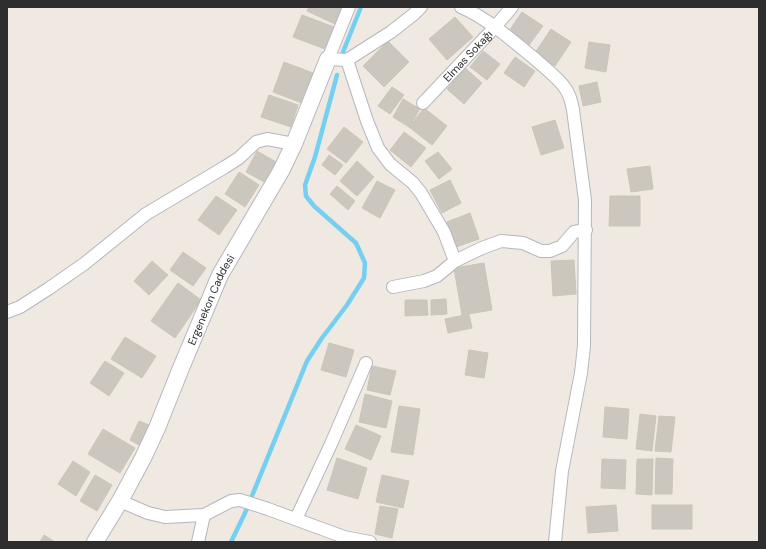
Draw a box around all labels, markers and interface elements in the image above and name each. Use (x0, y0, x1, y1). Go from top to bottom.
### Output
street label: Elmas Sokağı (440, 27, 495, 85)
street label: Ergenekon Caddesi (184, 252, 237, 347)

